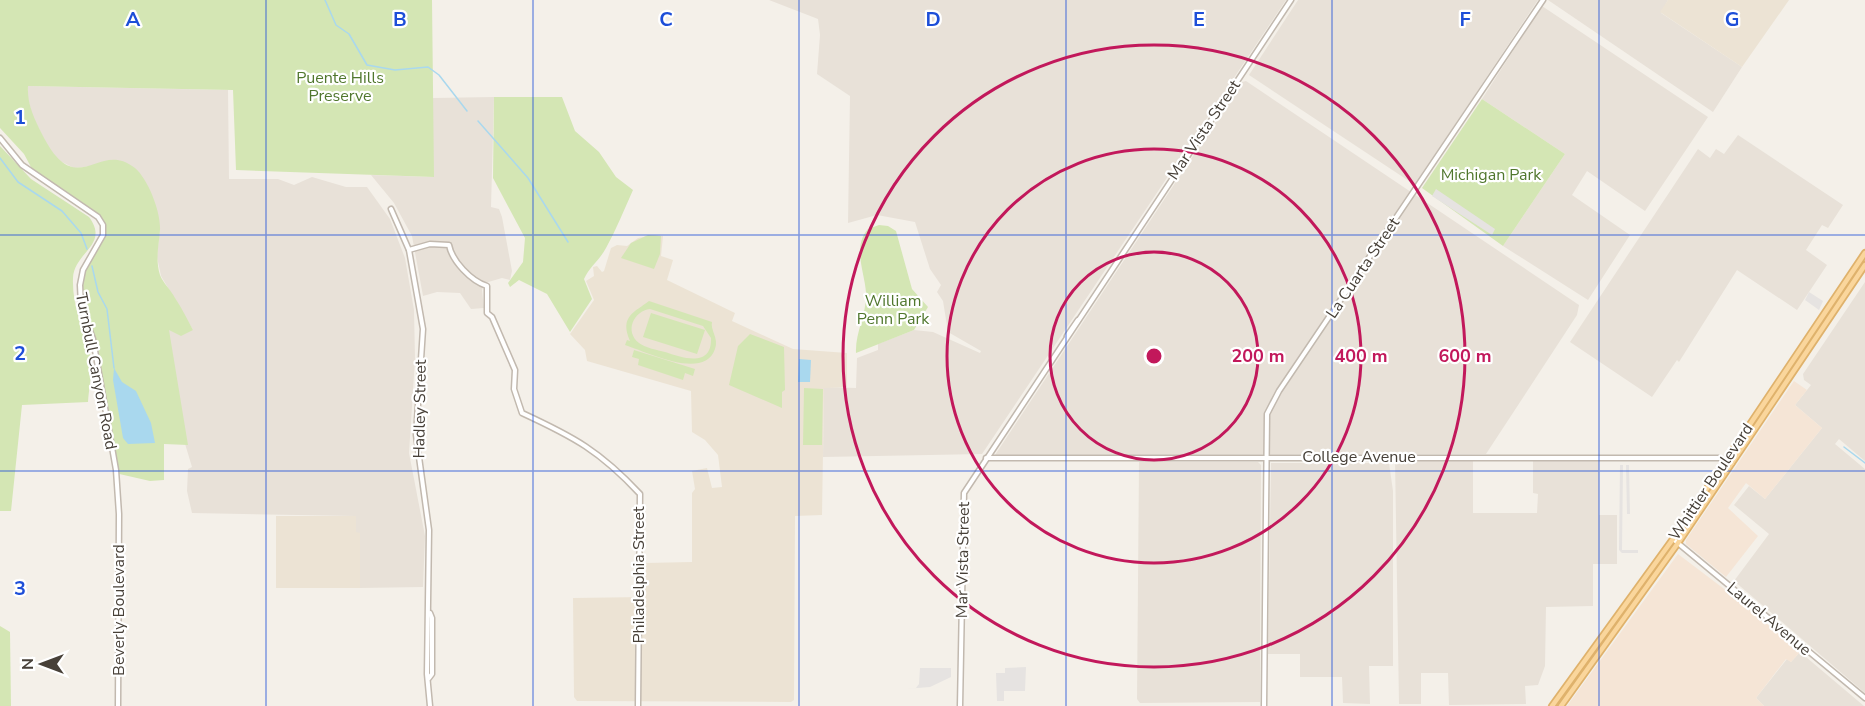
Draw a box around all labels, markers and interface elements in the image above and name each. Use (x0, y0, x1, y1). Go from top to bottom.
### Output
text: A (126, 6, 141, 33)
text: B (393, 6, 407, 33)
text: C (659, 6, 673, 33)
text: D (925, 6, 941, 33)
text: E (1193, 6, 1205, 33)
text: F (1459, 6, 1471, 33)
text: G (1725, 6, 1739, 33)
park label: Puente Hills Preserve (296, 67, 384, 107)
street label: Mar Vista Street (1162, 75, 1246, 184)
text: 1 (14, 104, 26, 131)
park label: Michigan Park (1441, 164, 1542, 186)
street label: La Cuarta Street (1321, 213, 1405, 323)
park label: William Penn Park (857, 290, 930, 330)
street label: Turnbull Canyon Road (70, 291, 122, 451)
text: 2 (14, 340, 26, 367)
text: 200 m (1231, 344, 1285, 368)
text: 400 m (1334, 344, 1388, 368)
text: 600 m (1438, 344, 1492, 368)
centre of rings (1144, 346, 1164, 366)
street label: Hadley Street (408, 359, 432, 459)
street label: Whittier Boulevard (1664, 419, 1758, 545)
street label: College Avenue (1302, 446, 1416, 468)
street label: Mar Vista Street (951, 501, 975, 618)
street label: Philadelphia Street (628, 506, 650, 644)
street label: Beverly Boulevard (108, 544, 130, 676)
text: 3 (14, 575, 26, 602)
street label: Laurel Avenue (1722, 577, 1816, 661)
north arrow (12, 634, 72, 694)
text: N (17, 658, 39, 670)

